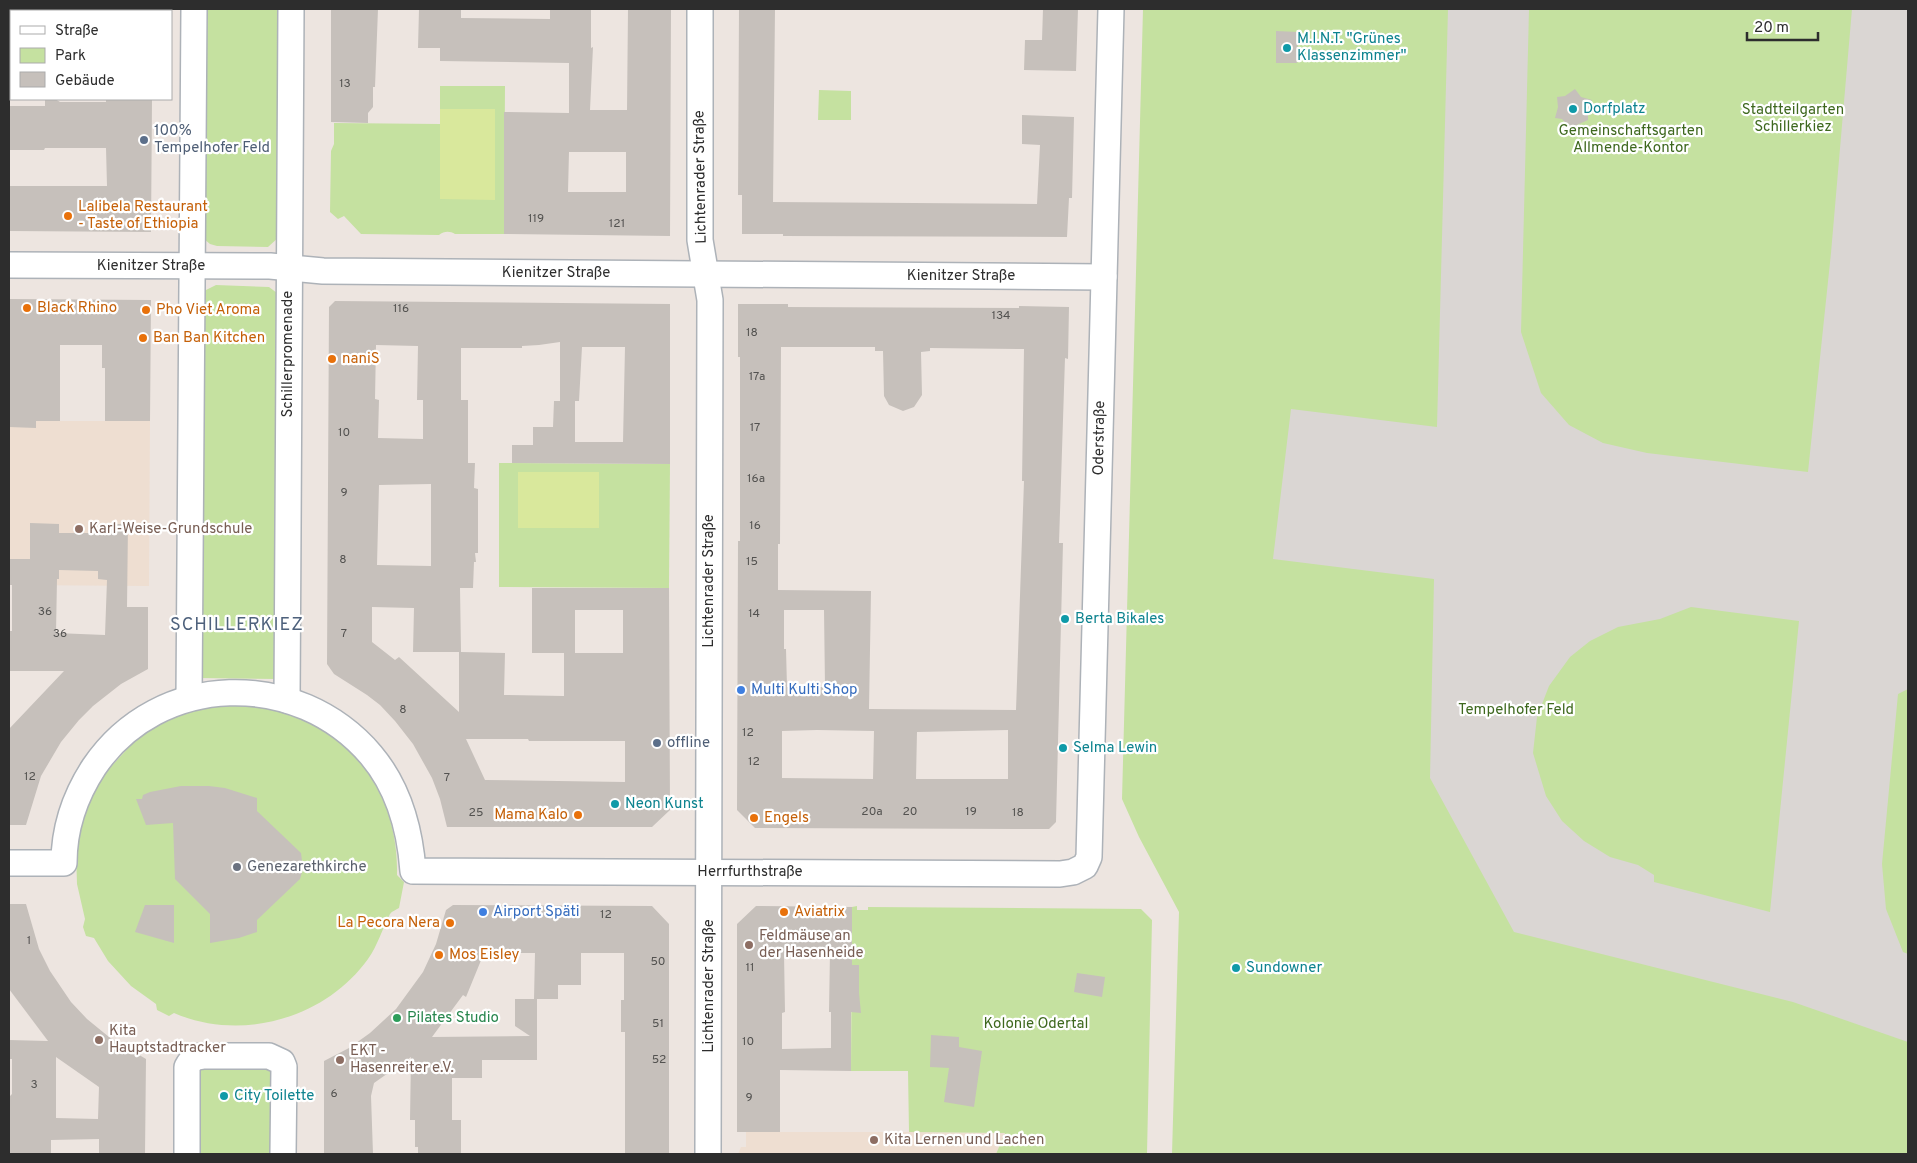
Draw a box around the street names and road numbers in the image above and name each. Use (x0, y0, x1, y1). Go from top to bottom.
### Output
street label: Lichtenrader Straße (690, 110, 712, 244)
street label: Kienitzer Straße (97, 257, 205, 276)
street label: Kienitzer Straße (502, 264, 610, 283)
street label: Kienitzer Straße (907, 267, 1015, 286)
street label: Schillerpromenade (279, 291, 298, 417)
street label: Oderstraße (1090, 400, 1110, 476)
street label: Lichtenrader Straße (700, 514, 719, 648)
street label: Herrfurthstraße (697, 863, 803, 882)
street label: Lichtenrader Straße (700, 919, 719, 1053)

